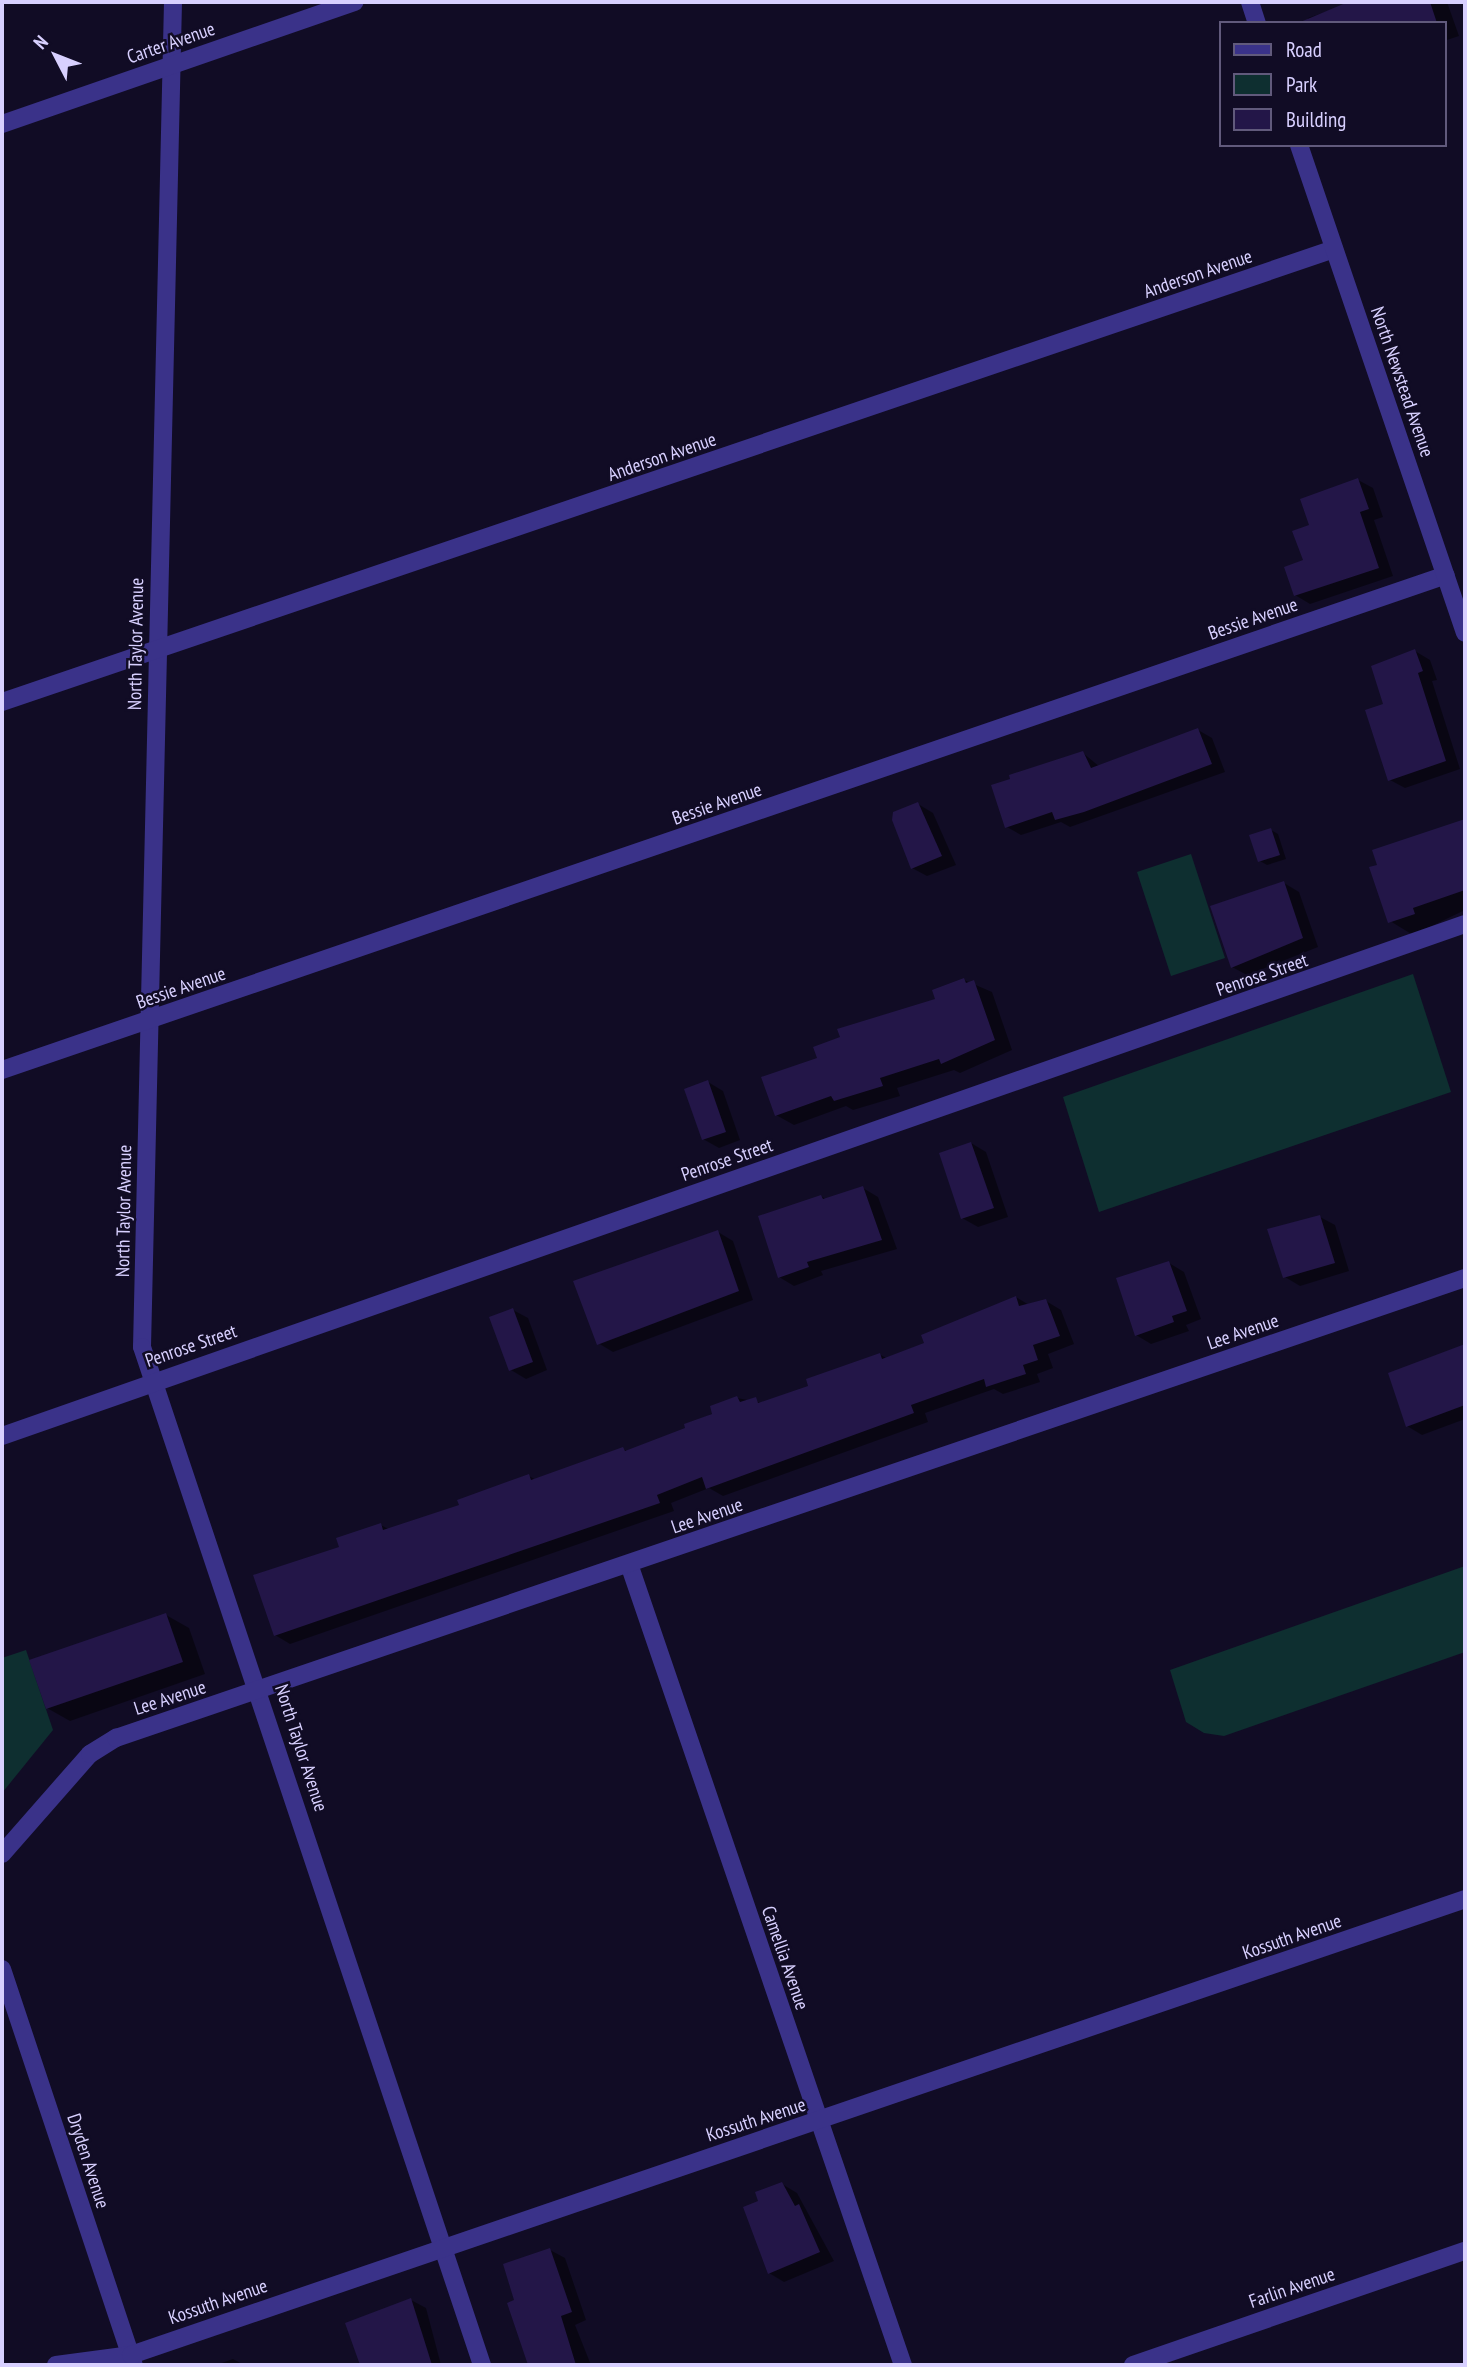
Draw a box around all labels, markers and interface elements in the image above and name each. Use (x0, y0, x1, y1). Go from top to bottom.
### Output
street label: Carter Avenue (124, 17, 218, 69)
north arrow (21, 21, 91, 91)
legend (1218, 21, 1446, 147)
text: N (28, 30, 53, 54)
text: Road (1286, 36, 1322, 63)
text: Park (1286, 71, 1317, 98)
text: Building (1286, 106, 1346, 133)
street label: Anderson Avenue (1141, 245, 1255, 303)
street label: North Newstead Avenue (1365, 304, 1439, 460)
street label: Anderson Avenue (605, 428, 719, 486)
street label: North Taylor Avenue (123, 577, 149, 711)
street label: Bessie Avenue (1205, 593, 1301, 645)
street label: Bessie Avenue (669, 778, 765, 830)
street label: Penrose Street (1213, 949, 1311, 1001)
street label: Bessie Avenue (133, 962, 229, 1014)
street label: Penrose Street (678, 1134, 776, 1186)
street label: North Taylor Avenue (111, 1144, 137, 1278)
street label: Lee Avenue (1204, 1309, 1282, 1355)
street label: Penrose Street (142, 1320, 240, 1372)
street label: Lee Avenue (668, 1493, 746, 1539)
street label: Lee Avenue (131, 1676, 209, 1720)
street label: North Taylor Avenue (270, 1681, 332, 1815)
street label: Camellia Avenue (756, 1903, 814, 2013)
street label: Kossuth Avenue (1239, 1909, 1345, 1965)
street label: Kossuth Avenue (703, 2093, 809, 2147)
street label: Dryden Avenue (62, 2110, 114, 2212)
street label: Farlin Avenue (1246, 2263, 1338, 2313)
street label: Kossuth Avenue (165, 2274, 271, 2330)

